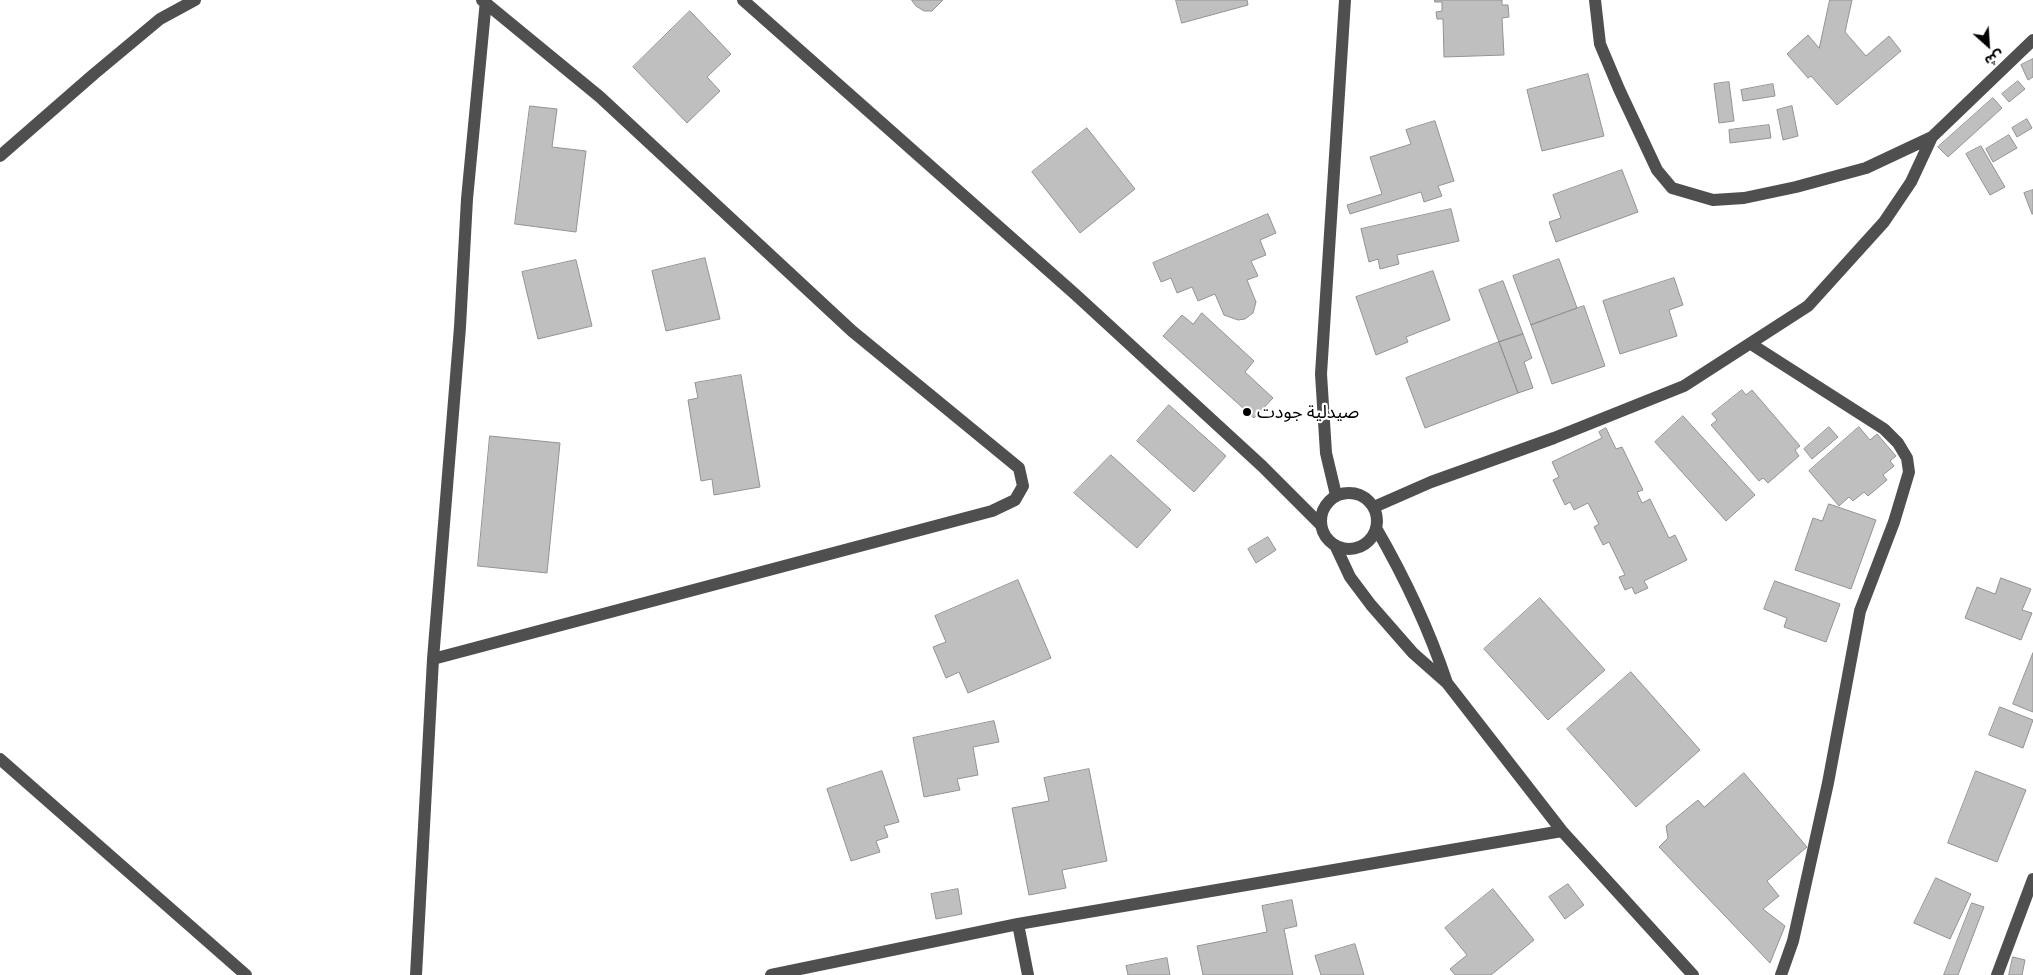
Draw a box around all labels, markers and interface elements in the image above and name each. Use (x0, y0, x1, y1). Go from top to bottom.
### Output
north arrow (1963, 20, 2013, 70)
text: ش (1982, 47, 2007, 70)
place label: صيدلية جودت (1257, 401, 1359, 423)
marker: صيدلية جودت (1241, 406, 1253, 418)

